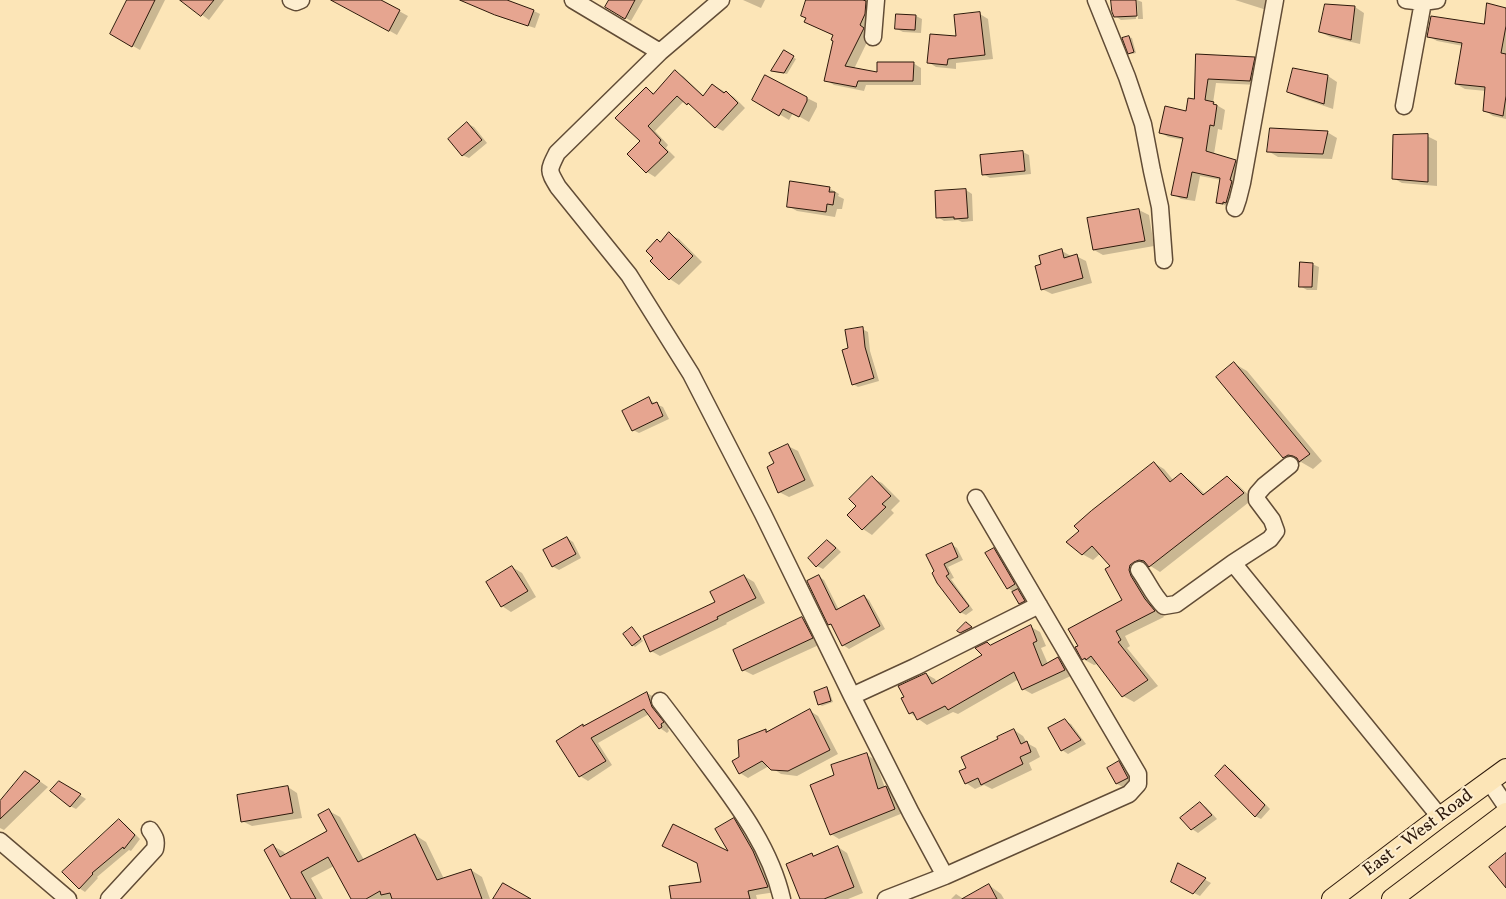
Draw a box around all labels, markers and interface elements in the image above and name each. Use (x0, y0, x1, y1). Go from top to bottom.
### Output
street label: East - West Road (1360, 786, 1478, 882)

